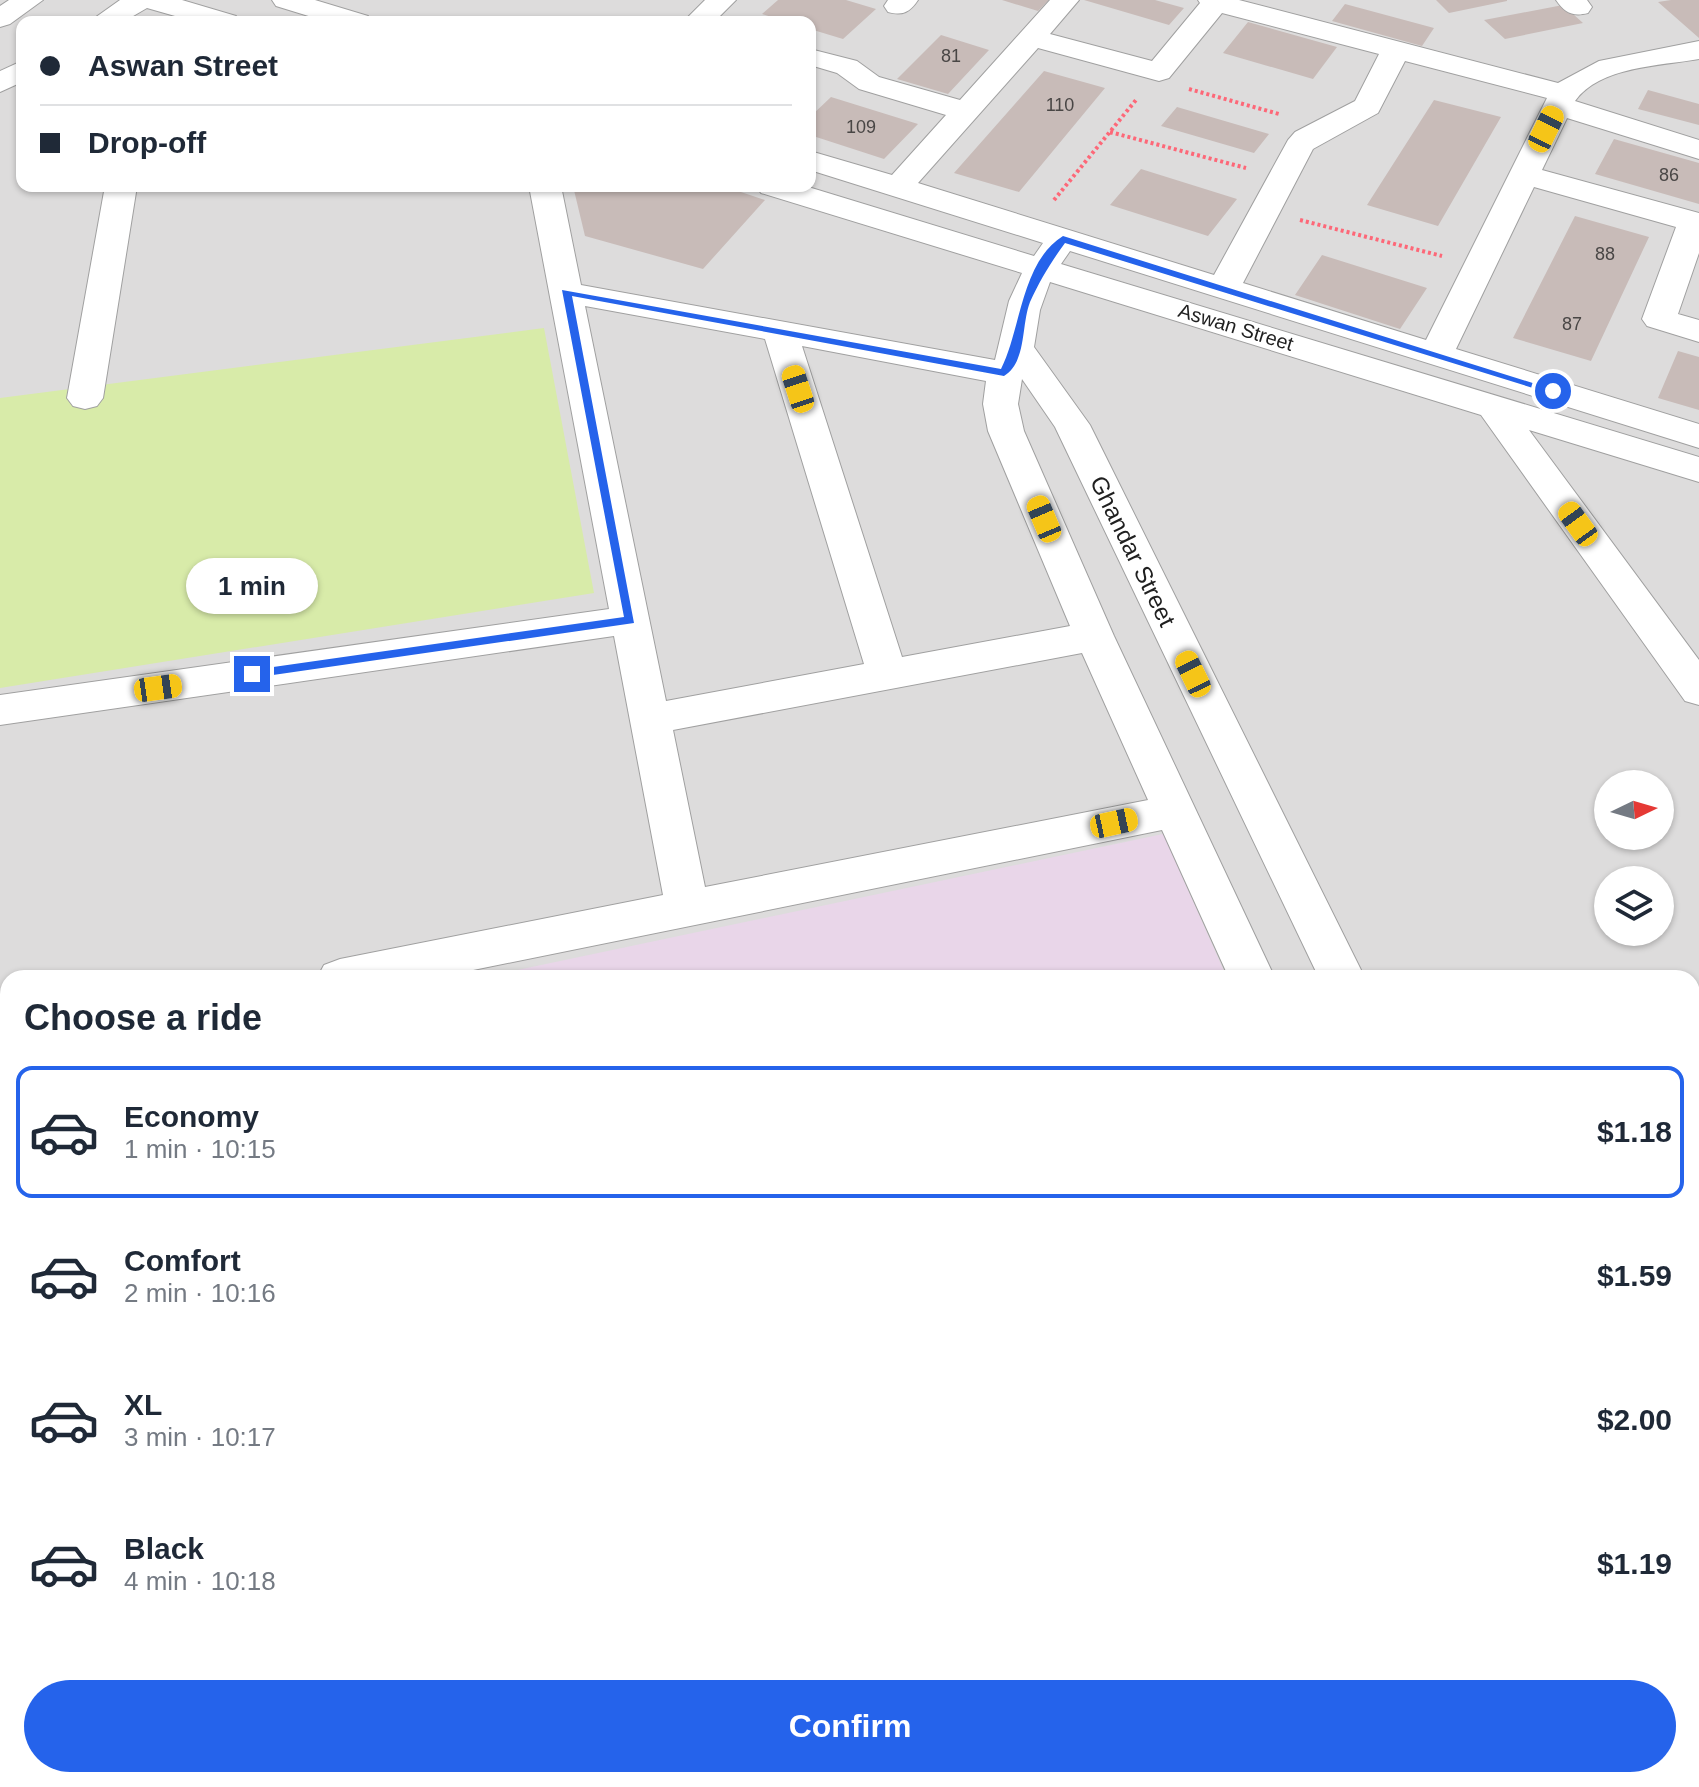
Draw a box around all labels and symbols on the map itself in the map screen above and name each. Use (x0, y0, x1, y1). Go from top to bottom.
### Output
house number: 81 (941, 46, 961, 66)
house number: 110 (1046, 95, 1074, 115)
car (1525, 102, 1567, 156)
house number: 109 (846, 117, 876, 137)
house number: 86 (1659, 165, 1679, 185)
house number: 88 (1595, 244, 1615, 264)
street label: Aswan Street (1176, 299, 1297, 355)
house number: 87 (1562, 314, 1582, 334)
car (779, 362, 817, 416)
route start (1535, 373, 1571, 409)
street label: Ghandar Street (1085, 471, 1181, 631)
car (1024, 492, 1064, 546)
car (1554, 498, 1602, 550)
callout: 1 min (186, 558, 318, 614)
car (1172, 647, 1214, 701)
route end (234, 656, 270, 692)
car (133, 673, 183, 703)
north arrow (1594, 770, 1674, 850)
car (1088, 806, 1140, 840)

